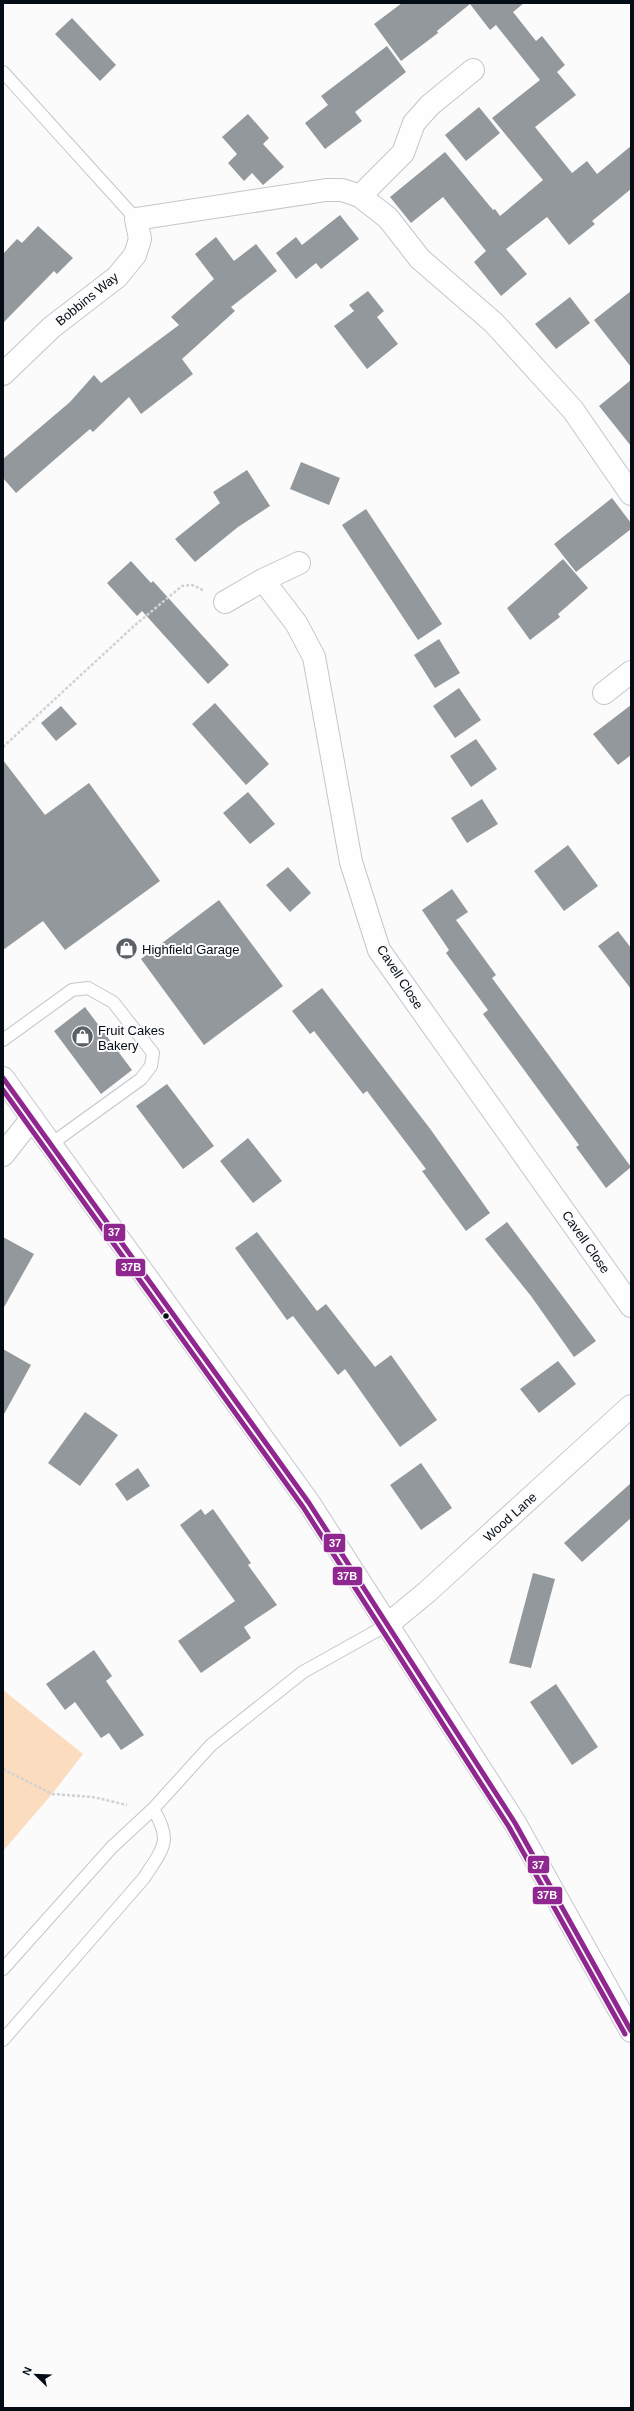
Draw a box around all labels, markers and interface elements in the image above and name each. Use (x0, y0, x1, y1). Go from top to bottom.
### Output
street label: Bobbins Way (53, 269, 122, 329)
shop icon: Highfield Garage (114, 936, 140, 962)
place label: Highfield Garage (142, 942, 240, 957)
street label: Cavell Close (374, 942, 426, 1012)
place label: Fruit Cakes Bakery (98, 1023, 165, 1053)
shop icon: Fruit Cakes Bakery (70, 1024, 96, 1050)
street label: Cavell Close (559, 1208, 613, 1276)
line badge: 37 (103, 1223, 126, 1242)
text: 37 (108, 1226, 120, 1238)
line badge: 37B (115, 1258, 146, 1277)
text: 37B (121, 1261, 141, 1273)
unlabelled marker (161, 1311, 171, 1321)
street label: Wood Lane (480, 1489, 540, 1545)
line badge: 37 (323, 1533, 346, 1553)
text: 37 (329, 1537, 341, 1549)
line badge: 37B (332, 1566, 363, 1586)
text: 37B (337, 1570, 357, 1582)
line badge: 37 (527, 1855, 550, 1874)
text: 37 (532, 1859, 544, 1871)
line badge: 37B (532, 1886, 563, 1905)
text: 37B (537, 1889, 557, 1901)
north arrow (16, 2355, 56, 2395)
text: N (20, 2365, 34, 2377)

